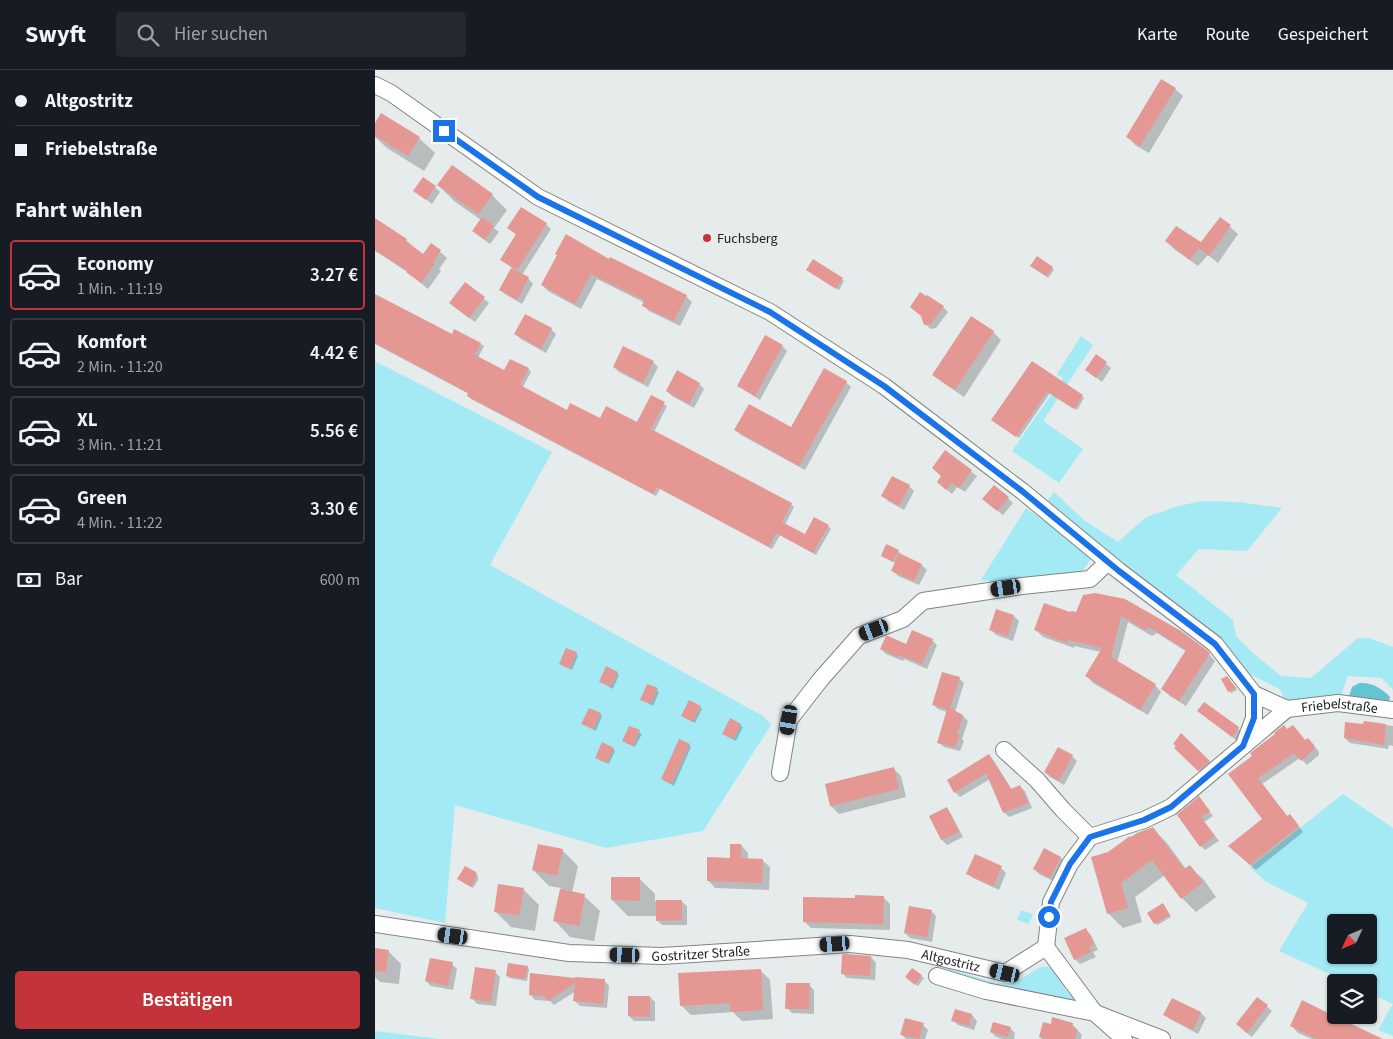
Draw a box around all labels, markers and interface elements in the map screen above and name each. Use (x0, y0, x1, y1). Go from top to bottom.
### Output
search box (116, 12, 466, 57)
text: Swyft (25, 17, 86, 52)
icon: search (134, 21, 162, 49)
text: Hier suchen (174, 21, 268, 48)
text: Karte (1137, 22, 1177, 47)
text: Route (1205, 22, 1250, 47)
text: Gespeichert (1278, 22, 1368, 47)
text: Altgostritz (45, 88, 133, 115)
route end (433, 120, 455, 142)
text: Friebelstraße (45, 136, 158, 163)
text: Fahrt wählen (15, 194, 143, 226)
place label: Fuchsberg (717, 229, 778, 249)
marker: Fuchsberg (701, 232, 713, 244)
text: Economy (77, 251, 154, 278)
icon: car (17, 253, 62, 298)
text: 3.27 € (310, 262, 358, 289)
text: 1 Min. · 11:19 (77, 278, 163, 300)
text: Komfort (77, 329, 147, 356)
icon: car (17, 331, 62, 376)
text: 4.42 € (310, 340, 358, 367)
text: 2 Min. · 11:20 (77, 356, 163, 378)
text: XL (77, 407, 98, 434)
icon: car (17, 409, 62, 454)
text: 5.56 € (310, 418, 358, 445)
text: 3 Min. · 11:21 (77, 434, 163, 456)
text: Green (77, 485, 127, 512)
icon: car (17, 487, 62, 532)
text: 3.30 € (310, 496, 358, 523)
text: 4 Min. · 11:22 (77, 512, 163, 534)
icon: cash (15, 566, 43, 594)
text: Bar (55, 566, 82, 593)
text: 600 m (320, 569, 360, 591)
car (990, 578, 1021, 598)
car (857, 618, 890, 642)
street label: Friebelstraße (1300, 694, 1379, 719)
car (779, 704, 798, 736)
route start (1038, 906, 1060, 928)
north arrow (1327, 914, 1377, 964)
map controls (1327, 914, 1377, 1024)
car (437, 926, 468, 946)
car (819, 935, 850, 953)
street label: Gostritzer Straße (651, 941, 751, 967)
street label: Altgostritz (919, 945, 982, 978)
car (609, 947, 640, 963)
car (988, 962, 1021, 984)
button: Bestätigen (15, 971, 360, 1029)
button: layers (1327, 974, 1377, 1024)

